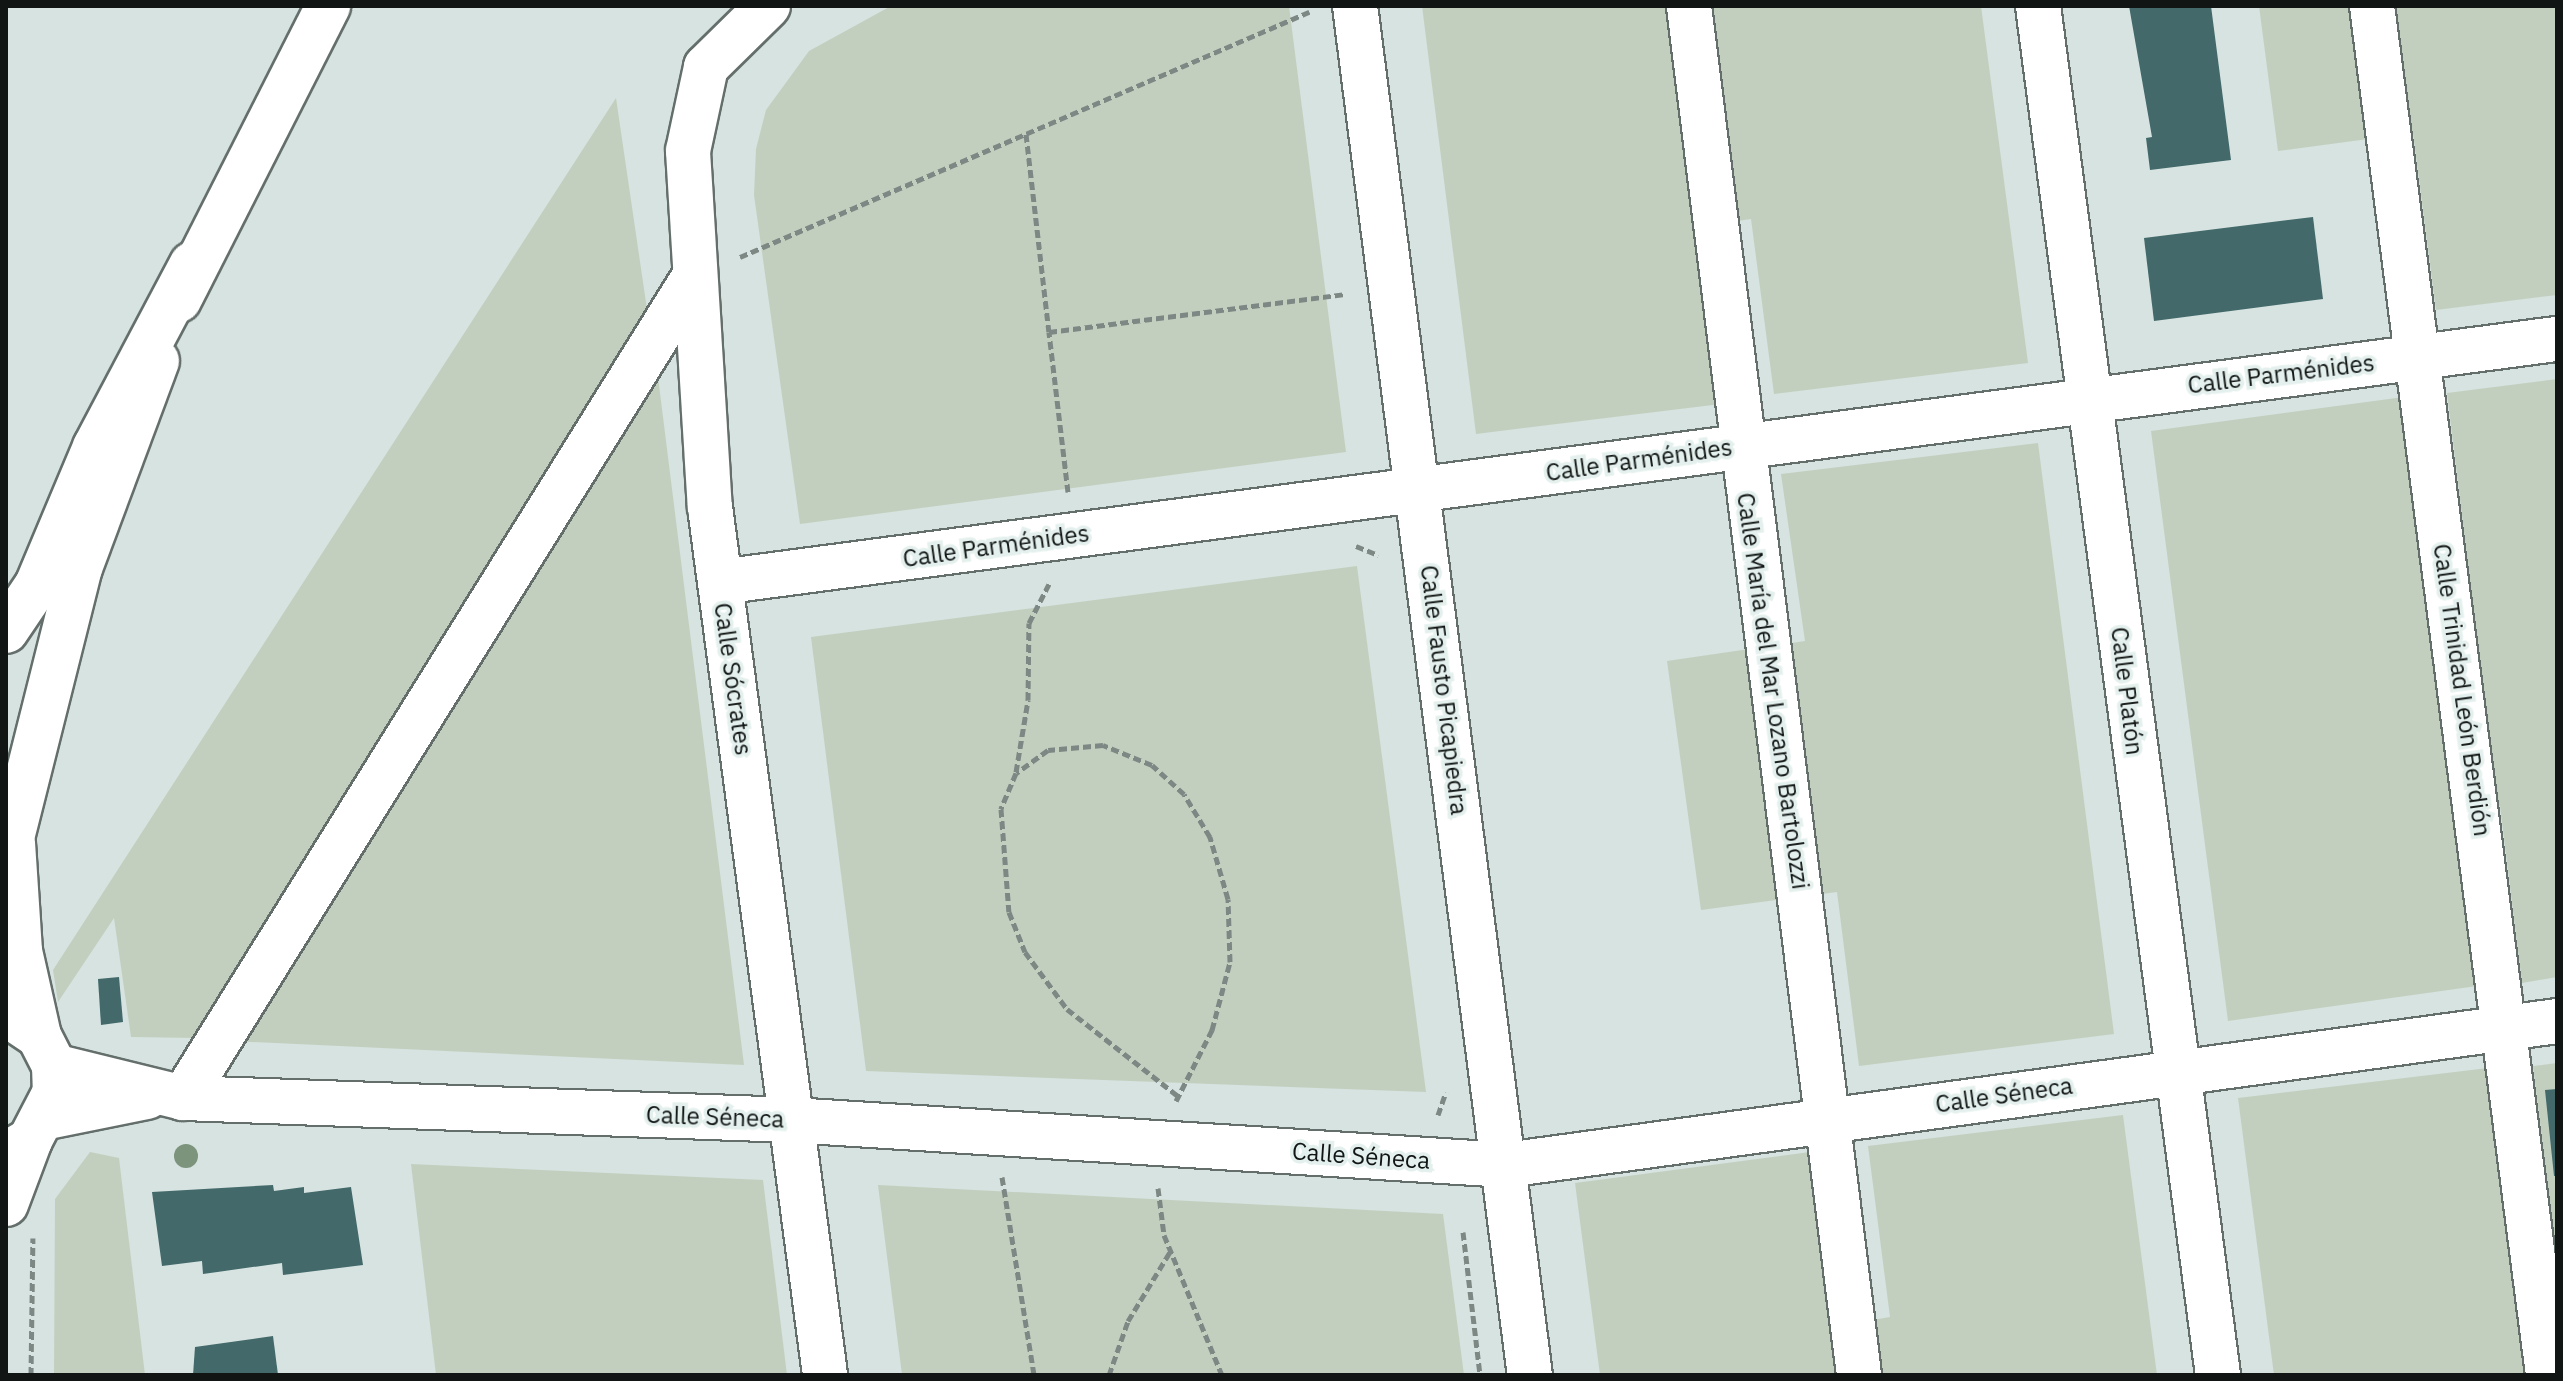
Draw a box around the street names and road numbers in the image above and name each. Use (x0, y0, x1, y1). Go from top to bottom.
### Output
street label: Calle Parménides (2186, 348, 2376, 400)
street label: Calle Parménides (1544, 433, 1734, 487)
street label: Calle María del Mar Lozano Bartolozzi (1731, 491, 1815, 891)
street label: Calle Parménides (901, 519, 1091, 573)
street label: Calle Trinidad León Berdión (2427, 542, 2497, 838)
street label: Calle Fausto Picapiedra (1414, 564, 1474, 816)
street label: Calle Sócrates (708, 601, 758, 757)
street label: Calle Platón (2105, 625, 2149, 757)
street label: Calle Séneca (1934, 1071, 2074, 1119)
street label: Calle Séneca (645, 1100, 785, 1134)
street label: Calle Séneca (1291, 1137, 1431, 1175)

